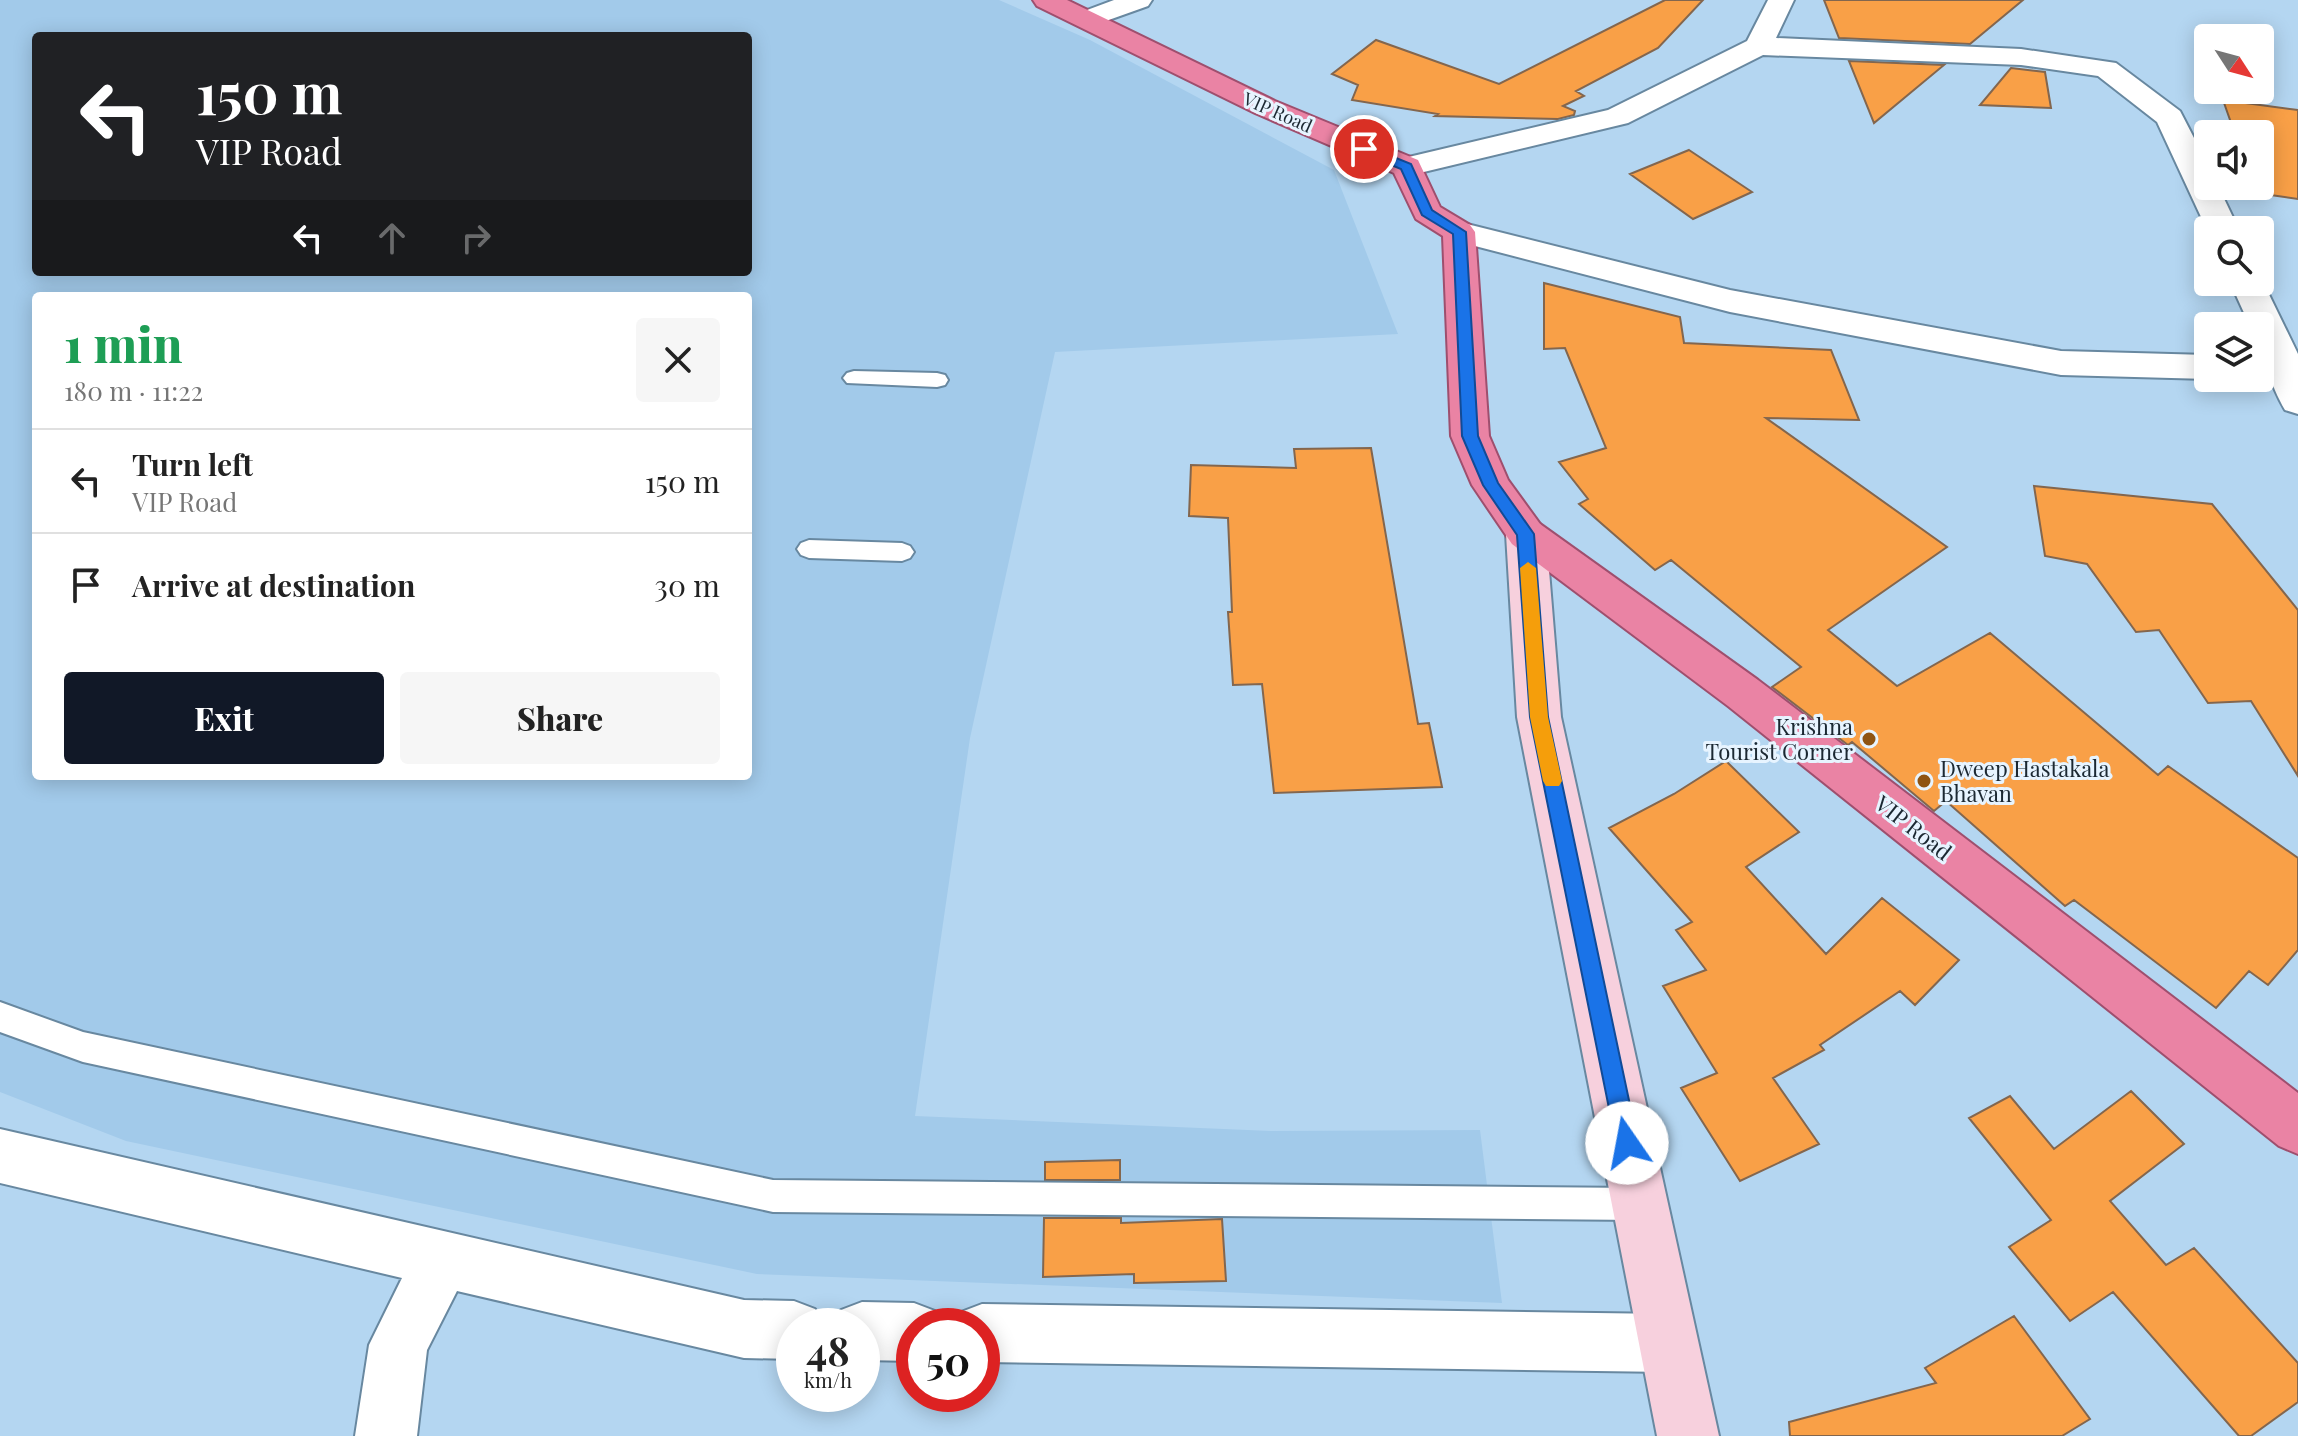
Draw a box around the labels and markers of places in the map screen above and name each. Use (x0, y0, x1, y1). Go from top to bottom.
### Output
pin (1330, 115, 1398, 183)
place label: Krishna Tourist Corner (1705, 711, 1853, 766)
marker: Krishna Tourist Corner (1860, 730, 1878, 748)
place label: Dweep Hastakala Bhavan (1940, 753, 2109, 808)
marker: Dweep Hastakala Bhavan (1915, 772, 1933, 790)

